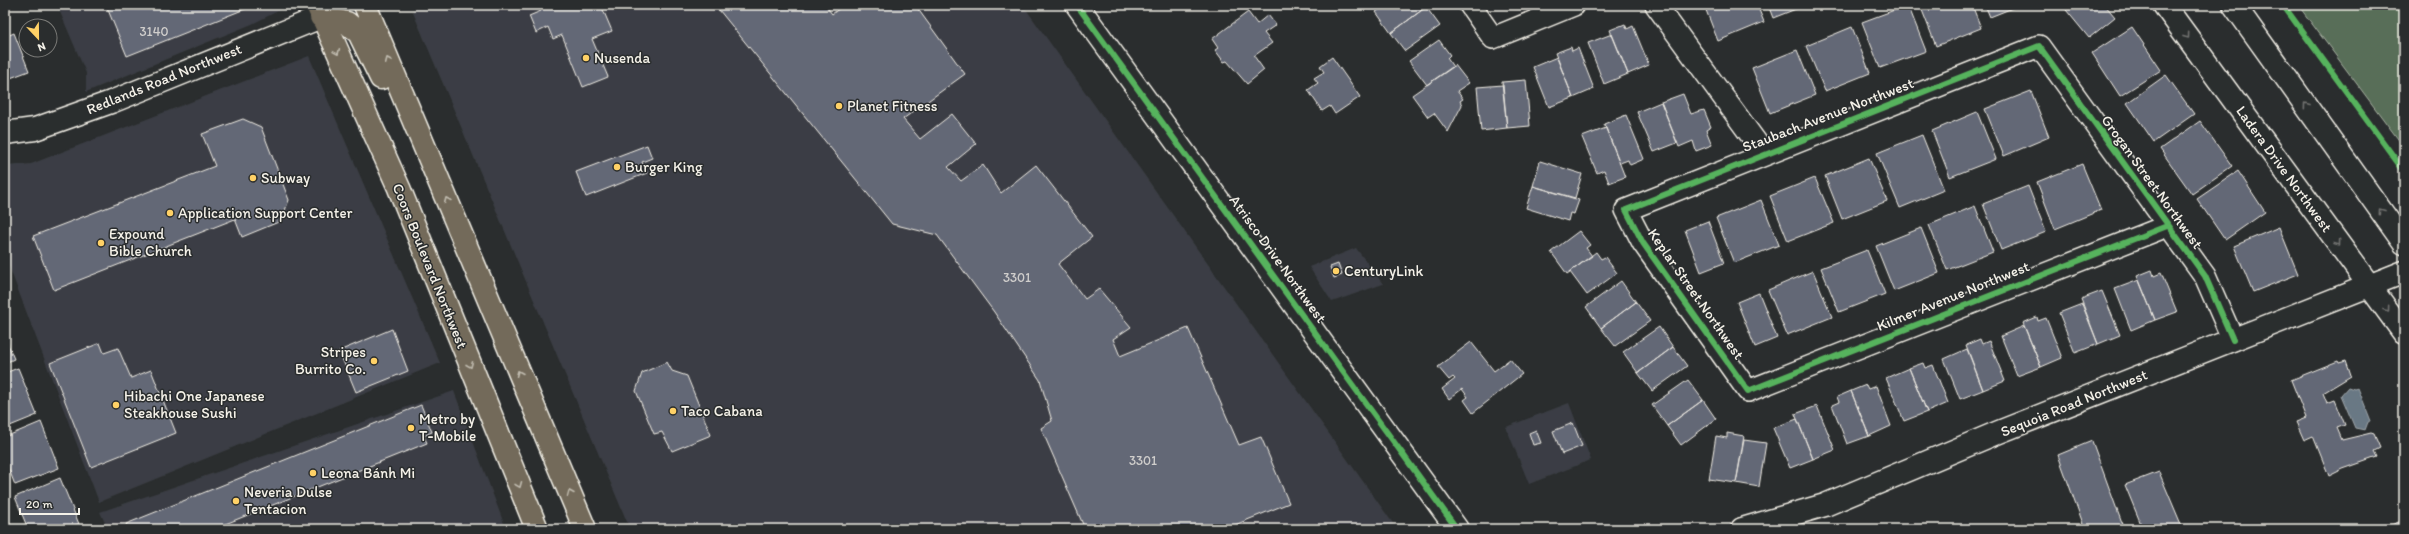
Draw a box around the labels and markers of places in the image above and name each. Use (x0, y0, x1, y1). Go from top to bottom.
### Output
place label: Nusenda (594, 49, 650, 67)
marker: Nusenda (581, 53, 591, 63)
place label: Planet Fitness (847, 97, 938, 115)
marker: Planet Fitness (834, 101, 844, 111)
place label: Burger King (625, 158, 703, 176)
marker: Burger King (612, 162, 622, 172)
place label: Subway (261, 169, 310, 187)
marker: Subway (248, 173, 258, 183)
place label: Application Support Center (178, 204, 353, 222)
marker: Application Support Center (165, 208, 175, 218)
place label: Expound Bible Church (109, 225, 192, 260)
marker: Expound Bible Church (96, 238, 106, 248)
place label: CenturyLink (1344, 262, 1423, 280)
marker: CenturyLink (1331, 266, 1341, 276)
place label: Stripes Burrito Co. (295, 343, 366, 378)
marker: Stripes Burrito Co. (369, 356, 379, 366)
place label: Hibachi One Japanese Steakhouse Sushi (124, 387, 265, 422)
marker: Hibachi One Japanese Steakhouse Sushi (111, 400, 121, 410)
place label: Taco Cabana (681, 402, 763, 420)
marker: Taco Cabana (668, 406, 678, 416)
place label: Metro by T-Mobile (419, 410, 476, 445)
marker: Metro by T-Mobile (406, 423, 416, 433)
place label: Leona Bánh Mi (321, 464, 415, 482)
marker: Leona Bánh Mi (308, 468, 318, 478)
place label: Neveria Dulse Tentacion (244, 483, 332, 518)
marker: Neveria Dulse Tentacion (231, 496, 241, 506)

